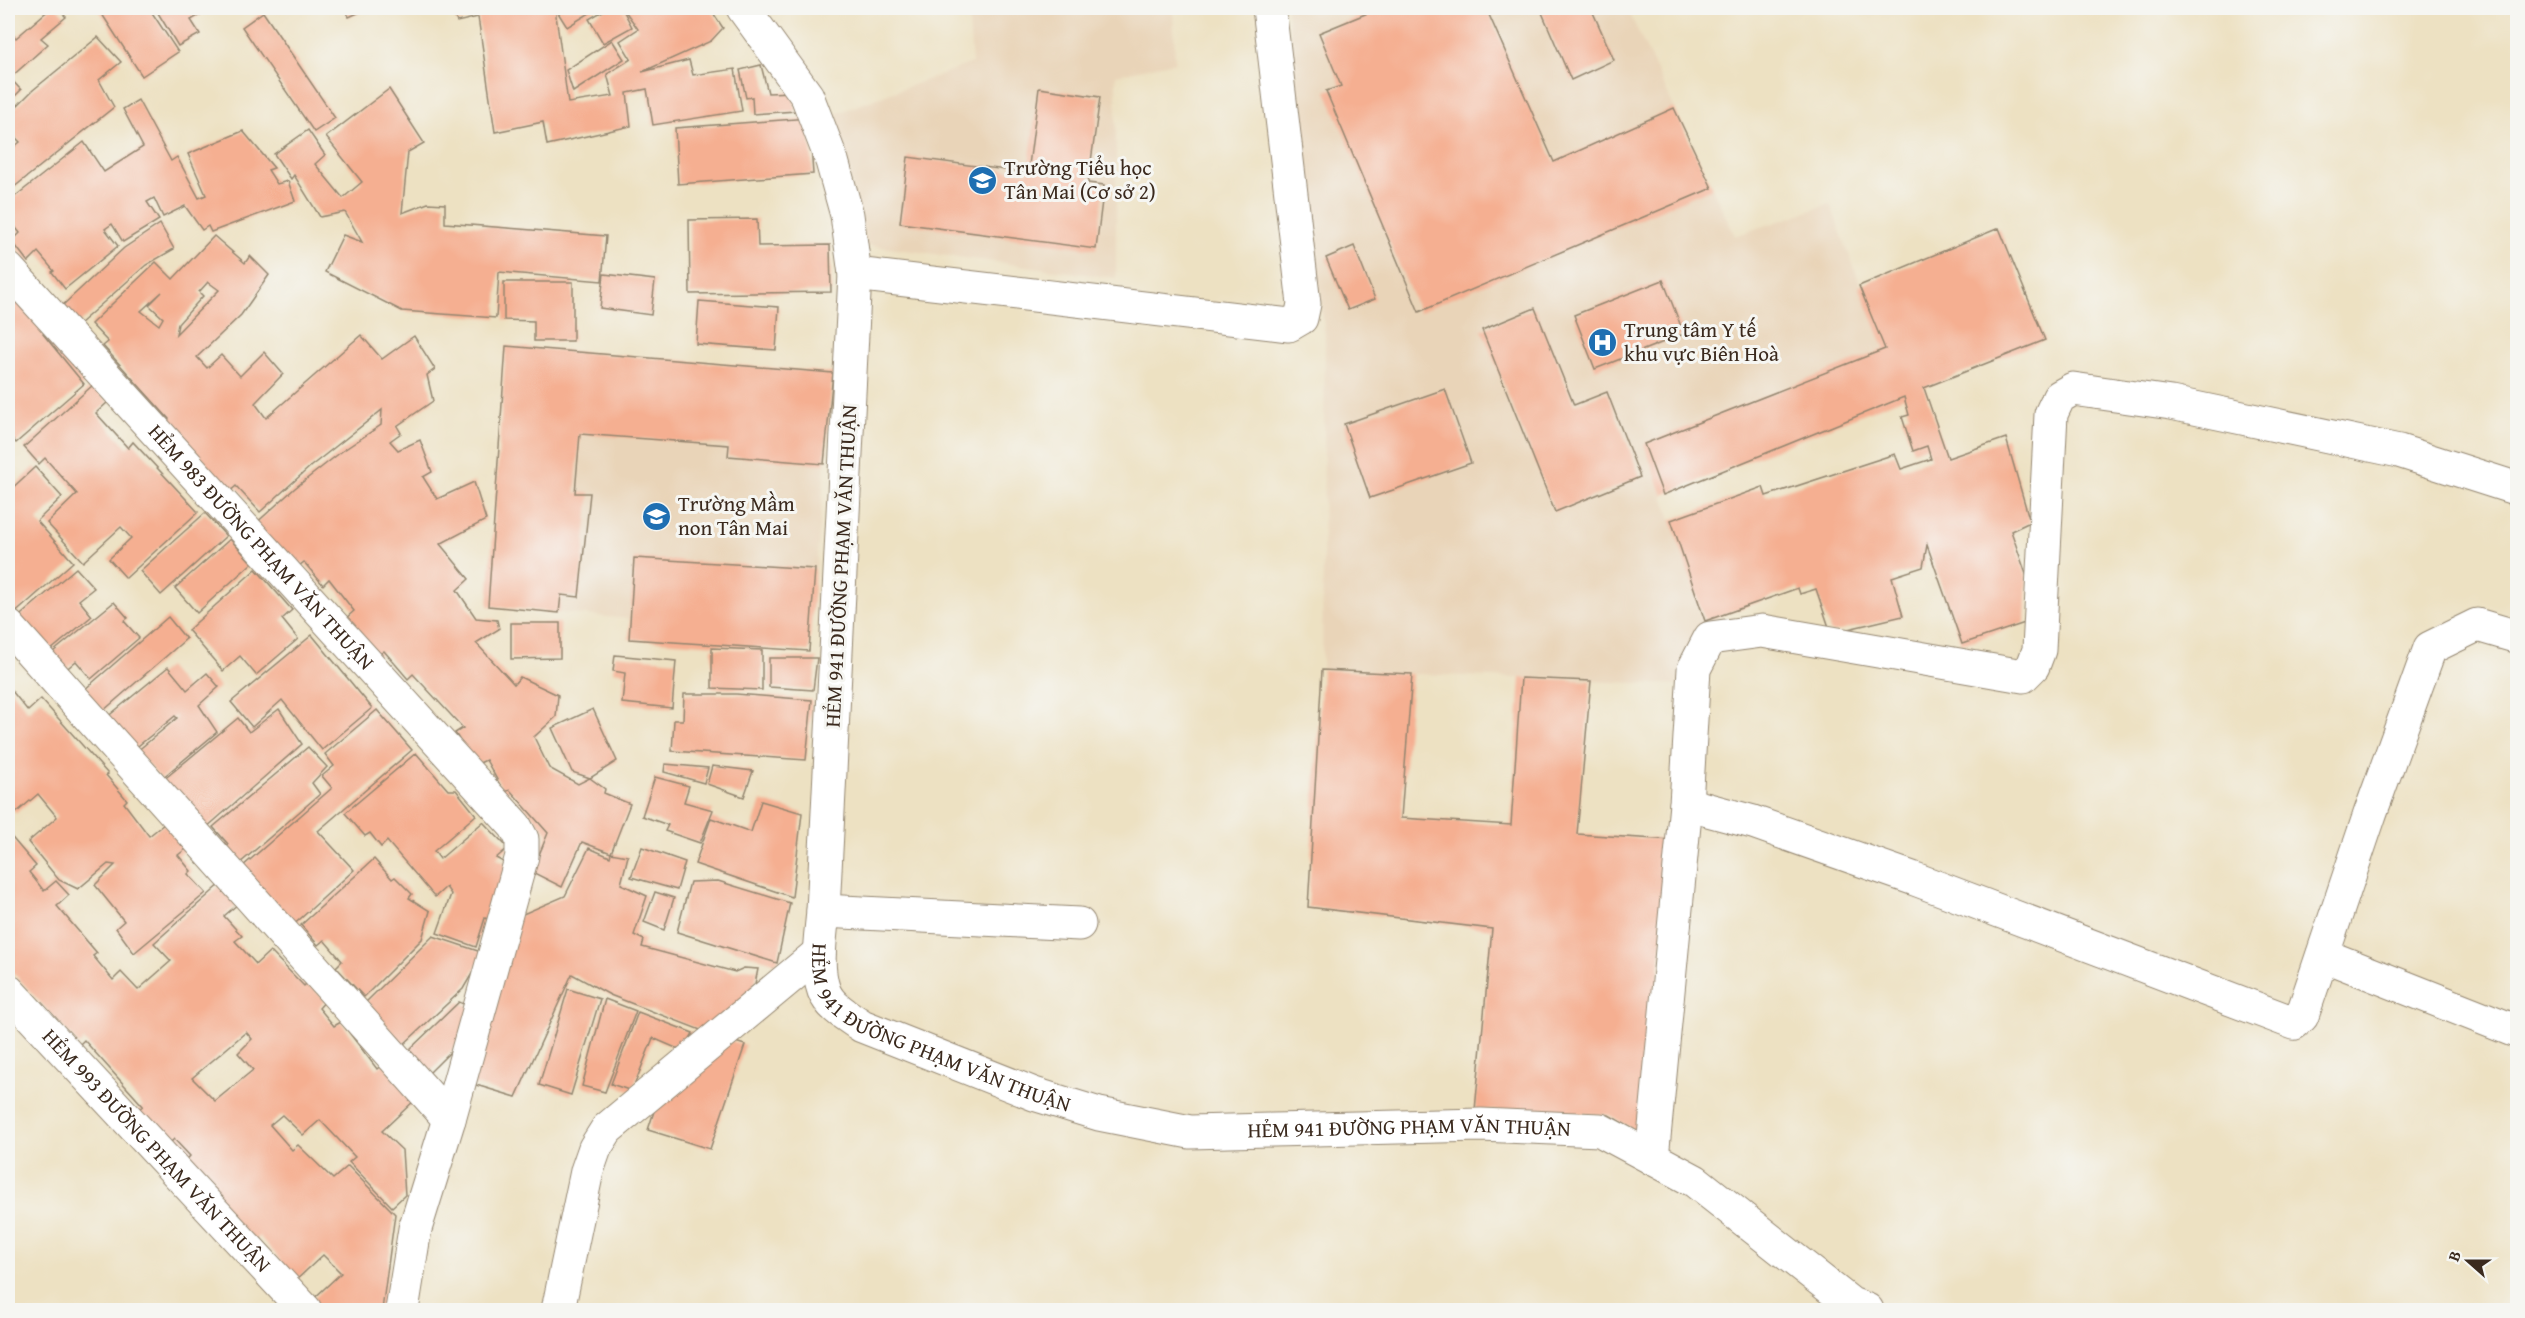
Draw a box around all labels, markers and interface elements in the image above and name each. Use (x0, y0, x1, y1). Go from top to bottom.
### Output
place label: Trường Tiểu học Tân Mai (Cơ sở 2) (1004, 152, 1156, 207)
school or university icon: Trường Tiểu học Tân Mai (Cơ sở 2) (967, 164, 999, 196)
place label: Trung tâm Y tế khu vực Biên Hoà (1624, 314, 1779, 369)
hospital icon: Trung tâm Y tế khu vực Biên Hoà (1587, 326, 1619, 358)
street label: HẺM 941 ĐƯỜNG PHẠM VĂN THUẬN (817, 404, 864, 728)
street label: HẺM 983 ĐƯỜNG PHẠM VĂN THUẬN (141, 417, 382, 677)
place label: Trường Mầm non Tân Mai (678, 488, 795, 543)
school or university icon: Trường Mầm non Tân Mai (641, 500, 673, 532)
street label: HẺM 941 ĐƯỜNG PHẠM VĂN THUẬN (804, 943, 1075, 1119)
street label: HẺM 993 ĐƯỜNG PHẠM VĂN THUẬN (35, 1021, 279, 1279)
street label: HẺM 941 ĐƯỜNG PHẠM VĂN THUẬN (1247, 1109, 1572, 1146)
north arrow (2438, 1231, 2498, 1291)
text: B (2441, 1247, 2467, 1265)

